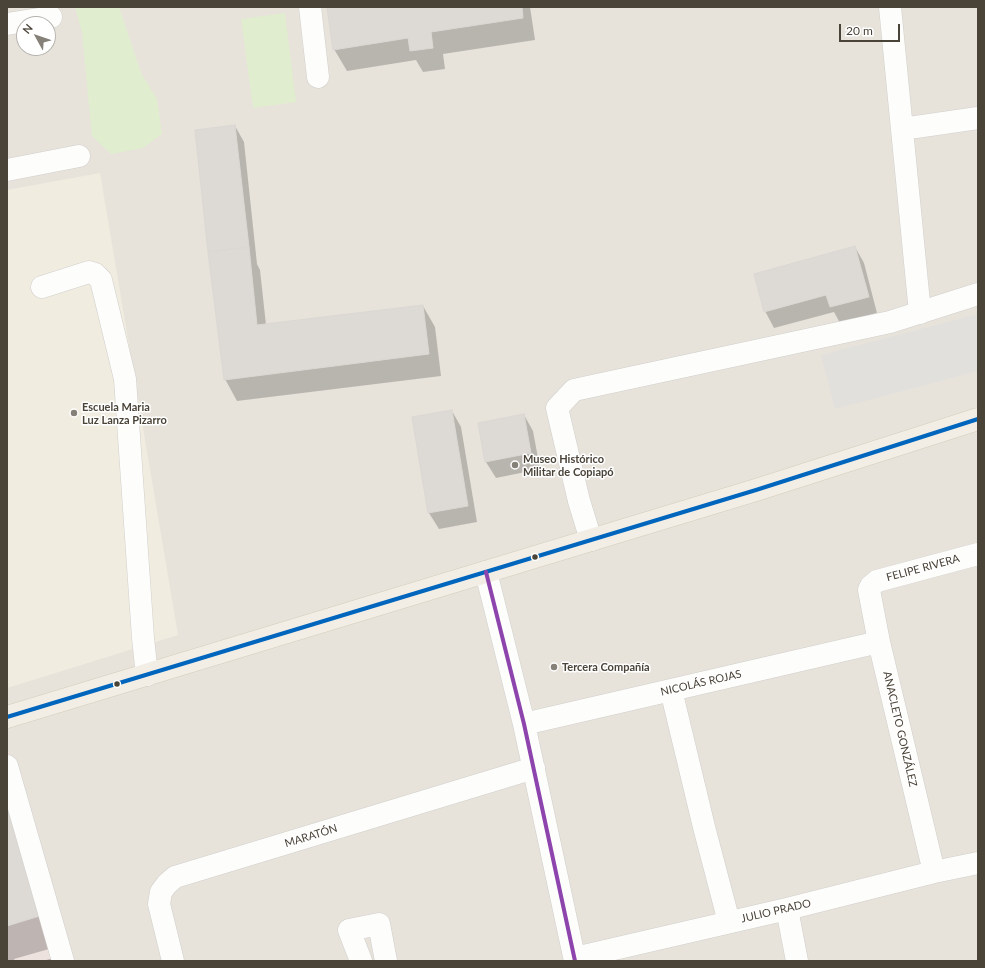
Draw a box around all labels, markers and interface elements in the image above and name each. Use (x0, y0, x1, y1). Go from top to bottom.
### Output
north arrow (16, 16, 56, 56)
scale bar (841, 16, 902, 42)
text: N (19, 21, 35, 36)
text: 20 m (846, 23, 873, 38)
place label: Escuela Maria Luz Lanza Pizarro (82, 400, 167, 426)
marker: Escuela Maria Luz Lanza Pizarro (69, 408, 79, 418)
place label: Museo Histórico Militar de Copiapó (523, 452, 614, 478)
marker: Museo Histórico Militar de Copiapó (510, 460, 520, 470)
unlabelled marker (530, 552, 540, 562)
street label: FELIPE RIVERA (885, 552, 961, 584)
place label: Tercera Compañía (562, 660, 650, 674)
marker: Tercera Compañía (549, 662, 559, 672)
street label: NICOLÁS ROJAS (659, 667, 743, 699)
street label: ANACLETO GONZÁLEZ (880, 670, 920, 788)
unlabelled marker (112, 679, 122, 689)
street label: MARATÓN (283, 822, 339, 850)
street label: JULIO PRADO (740, 897, 812, 925)

